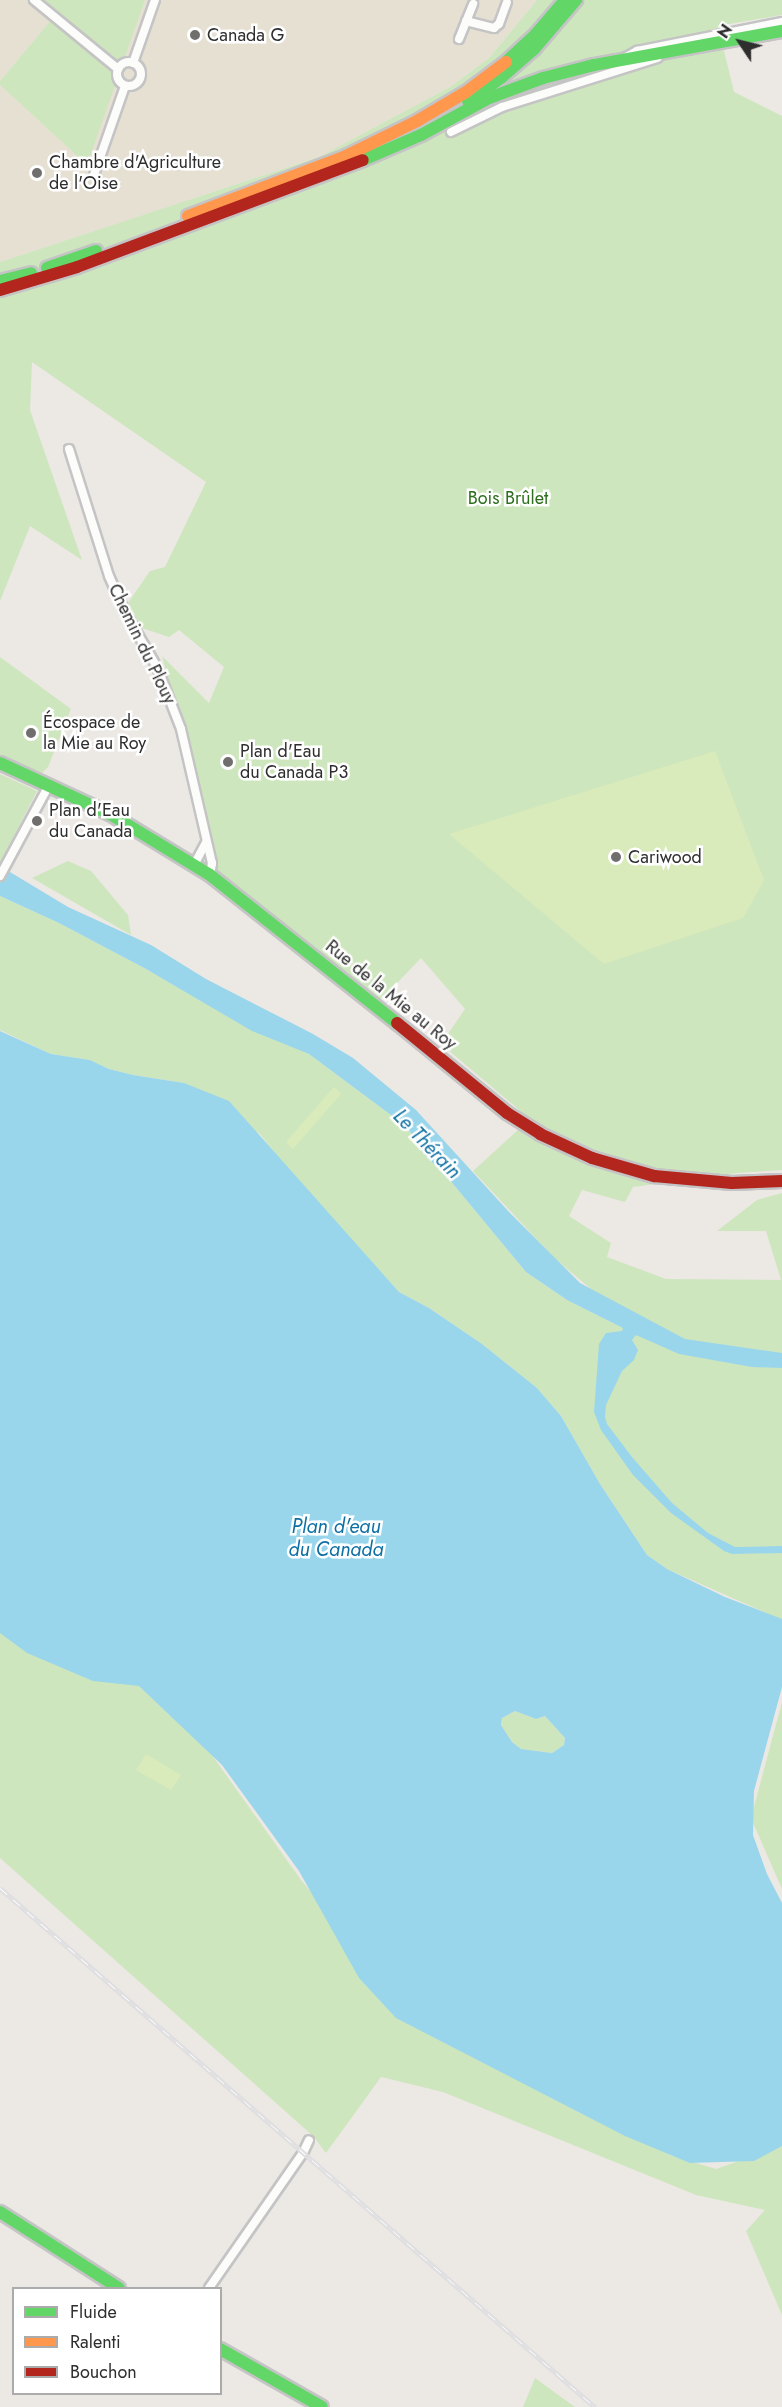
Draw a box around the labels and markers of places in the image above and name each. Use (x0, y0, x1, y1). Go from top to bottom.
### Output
place label: Canada G (207, 24, 284, 46)
marker: Canada G (188, 28, 202, 42)
place label: Chambre d'Agriculture de l'Oise (49, 152, 221, 195)
marker: Chambre d'Agriculture de l'Oise (30, 166, 44, 180)
place label: Écospace de la Mie au Roy (43, 712, 146, 754)
marker: Écospace de la Mie au Roy (24, 726, 38, 740)
place label: Plan d'Eau du Canada P3 (240, 741, 348, 783)
marker: Plan d'Eau du Canada P3 (221, 755, 235, 769)
place label: Plan d'Eau du Canada (49, 800, 132, 842)
marker: Plan d'Eau du Canada (30, 814, 44, 828)
place label: Cariwood (628, 846, 702, 868)
marker: Cariwood (609, 850, 623, 864)

